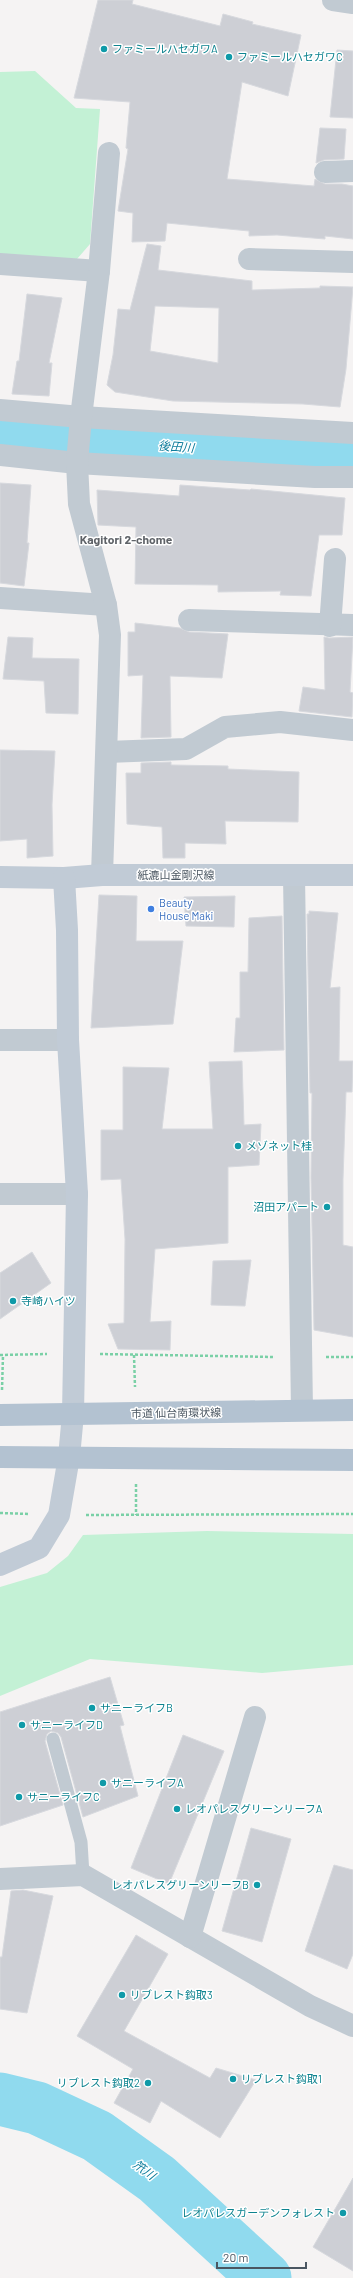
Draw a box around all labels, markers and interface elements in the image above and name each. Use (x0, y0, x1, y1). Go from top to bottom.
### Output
place label: ファミールハセガワA (112, 42, 218, 55)
marker: ファミールハセガワA (99, 44, 109, 54)
place label: ファミールハセガワC (237, 50, 343, 63)
marker: ファミールハセガワC (224, 52, 234, 62)
water label: 後田川 (158, 438, 197, 454)
district label: Kagitori 2-chome (80, 532, 173, 546)
street label: 紙漉山金剛沢線 (138, 868, 215, 881)
place label: Beauty House Maki (159, 896, 213, 922)
marker: Beauty House Maki (146, 904, 156, 914)
place label: メゾネット桂 (246, 1139, 312, 1152)
marker: メゾネット桂 (233, 1141, 243, 1151)
place label: 沼田アパート (253, 1200, 319, 1213)
marker: 沼田アパート (322, 1202, 332, 1212)
place label: 寺崎ハイツ (21, 1294, 76, 1307)
marker: 寺崎ハイツ (8, 1296, 18, 1306)
street label: 市道 仙台南環状線 (131, 1405, 221, 1420)
place label: サニーライフB (100, 1701, 173, 1714)
marker: サニーライフB (87, 1703, 97, 1713)
place label: サニーライフD (30, 1718, 103, 1731)
marker: サニーライフD (17, 1720, 27, 1730)
place label: サニーライフA (111, 1776, 184, 1789)
marker: サニーライフA (98, 1778, 108, 1788)
place label: サニーライフC (27, 1790, 100, 1803)
marker: サニーライフC (14, 1792, 24, 1802)
place label: レオパレスグリーンリーフA (185, 1802, 323, 1815)
marker: レオパレスグリーンリーフA (172, 1804, 182, 1814)
place label: レオパレスグリーンリーフB (111, 1878, 249, 1891)
marker: レオパレスグリーンリーフB (252, 1880, 262, 1890)
place label: リブレスト鈎取3 (130, 1988, 213, 2001)
marker: リブレスト鈎取3 (117, 1990, 127, 2000)
place label: リブレスト鈎取1 (241, 2072, 322, 2085)
marker: リブレスト鈎取1 (228, 2074, 238, 2084)
place label: リブレスト鈎取2 (57, 2076, 140, 2089)
marker: リブレスト鈎取2 (143, 2078, 153, 2088)
water label: 笊川 (131, 2156, 160, 2183)
place label: レオパレスガーデンフォレスト (181, 2206, 335, 2219)
marker: レオパレスガーデンフォレスト (338, 2208, 348, 2218)
scale bar (217, 2244, 306, 2270)
text: 20 m (223, 2250, 249, 2264)

